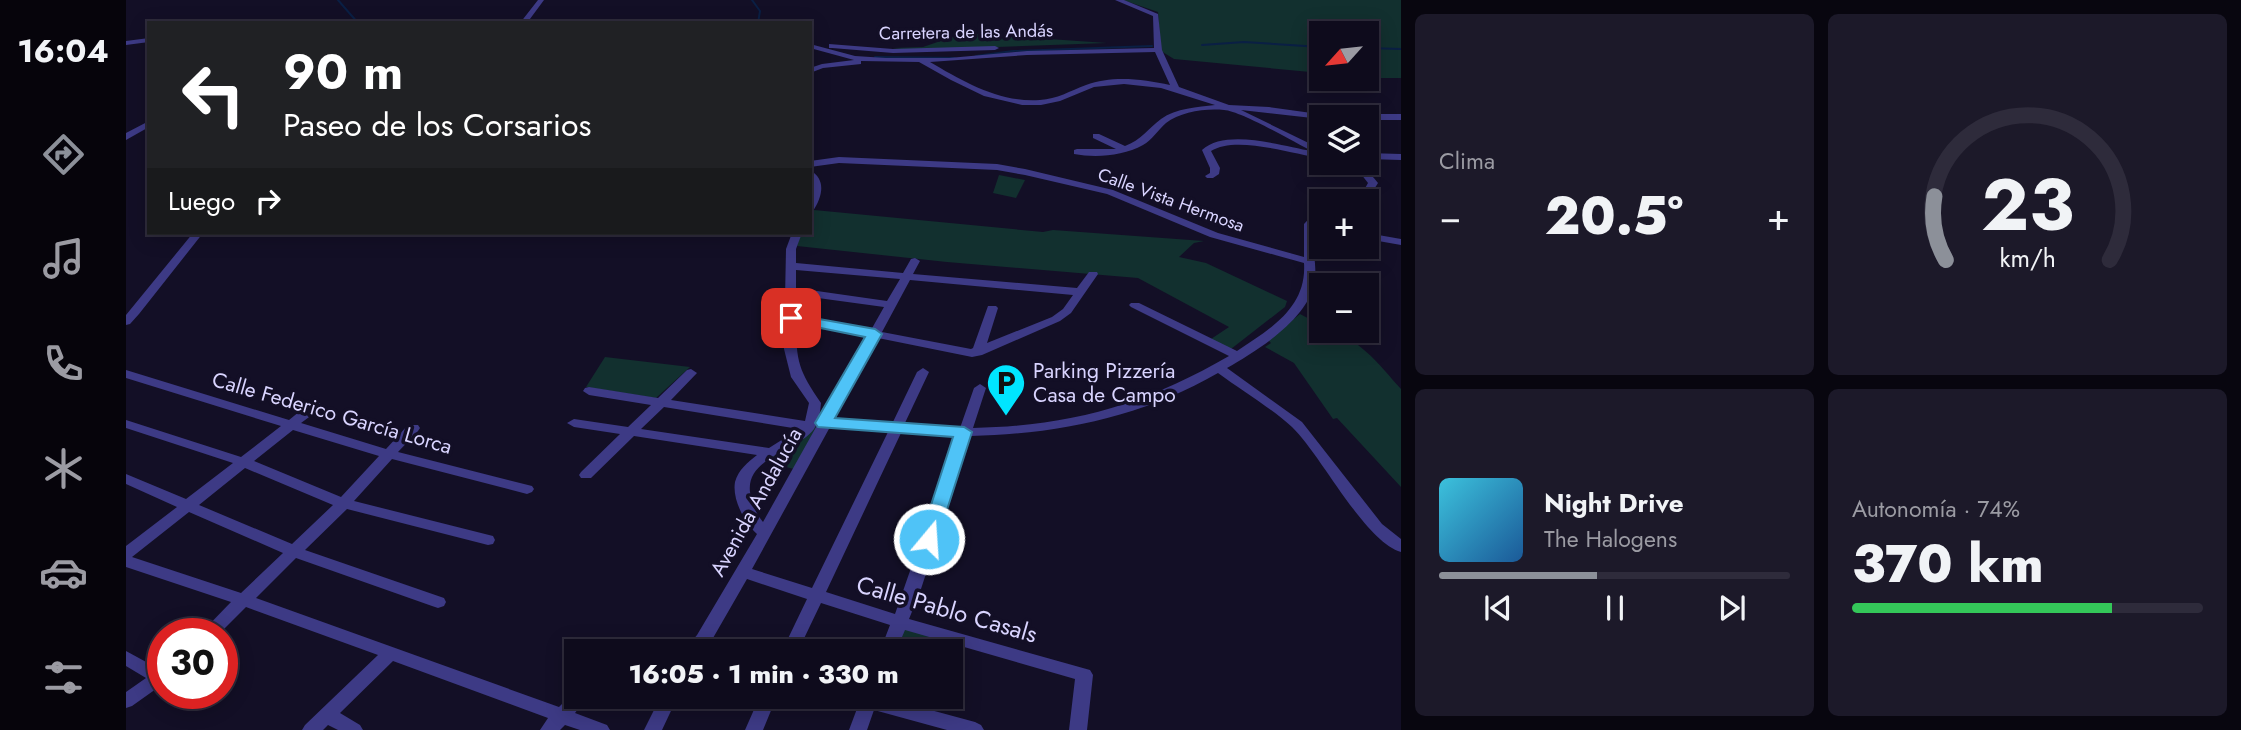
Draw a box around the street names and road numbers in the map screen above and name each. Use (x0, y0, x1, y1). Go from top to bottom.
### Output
street label: Carretera de las Andás (879, 17, 1053, 47)
street label: Calle Vista Hermosa (1094, 161, 1248, 239)
street label: Calle Federico García Lorca (209, 364, 455, 462)
street label: Avenida Andalucía (703, 422, 809, 582)
street label: Calle Pablo Casals (853, 566, 1041, 652)

